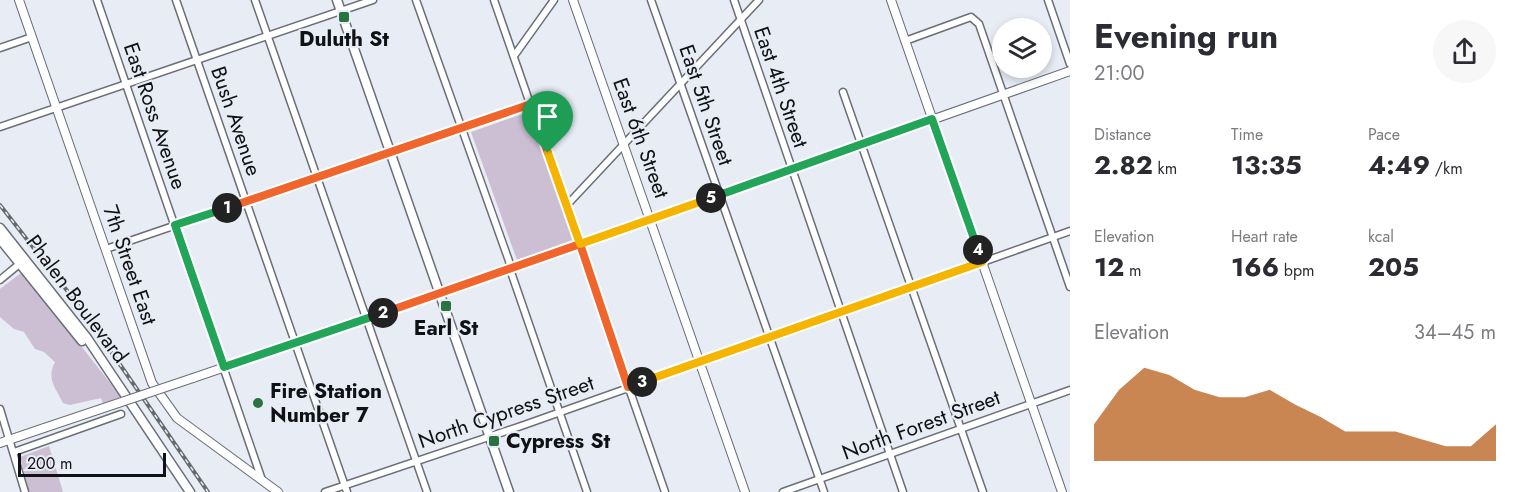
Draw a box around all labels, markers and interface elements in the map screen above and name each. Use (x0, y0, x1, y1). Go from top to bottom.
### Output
marker: Duluth St (337, 10, 351, 24)
text: Evening run (1094, 13, 1278, 60)
map controls (992, 18, 1052, 78)
button: layers (992, 18, 1052, 78)
button: share (1433, 20, 1496, 83)
street label: East 4th Street (746, 22, 816, 152)
place label: Duluth St (299, 24, 389, 54)
street label: East Ross Avenue (116, 39, 194, 194)
street label: East 5th Street (671, 41, 741, 169)
text: 21:00 (1094, 59, 1144, 88)
street label: Bush Avenue (203, 62, 269, 180)
street label: East 6th Street (605, 74, 677, 202)
pin (522, 91, 573, 153)
icon: arrive (531, 100, 564, 133)
text: Distance (1094, 123, 1151, 146)
text: Time (1231, 123, 1263, 146)
text: Pace (1368, 123, 1400, 146)
text: 2.82 (1094, 146, 1153, 184)
text: 13:35 (1231, 146, 1302, 184)
text: 4:49 (1368, 146, 1430, 184)
text: km (1153, 157, 1177, 180)
text: /km (1430, 157, 1463, 180)
pin: 5 (696, 183, 726, 213)
text: 5 (706, 186, 716, 209)
pin: 1 (212, 193, 242, 223)
text: 1 (223, 196, 231, 219)
street label: 7th Street East (95, 201, 165, 329)
text: Elevation (1094, 225, 1154, 248)
text: Heart rate (1231, 225, 1298, 248)
text: kcal (1368, 225, 1394, 248)
street label: Phalen Boulevard (19, 229, 135, 369)
pin: 4 (963, 235, 993, 265)
text: 4 (972, 238, 984, 261)
text: 12 (1094, 248, 1124, 286)
text: 166 (1231, 248, 1279, 286)
text: 205 (1368, 248, 1419, 286)
text: m (1124, 259, 1142, 282)
text: bpm (1279, 259, 1315, 282)
pin: 2 (368, 298, 398, 328)
marker: Earl St (439, 299, 453, 313)
text: 2 (378, 301, 388, 324)
place label: Earl St (414, 313, 479, 343)
text: Elevation (1094, 318, 1169, 347)
text: 34–45 m (1414, 318, 1496, 347)
pin: 3 (627, 367, 657, 397)
street label: North Cypress Street (415, 370, 597, 454)
text: 3 (637, 370, 647, 393)
place label: Fire Station Number 7 (270, 376, 382, 430)
street label: North Forest Street (838, 382, 1004, 468)
marker: Fire Station Number 7 (251, 396, 265, 410)
place label: Cypress St (506, 428, 610, 454)
marker: Cypress St (487, 434, 501, 448)
scale bar (18, 450, 166, 478)
text: 200 m (27, 452, 73, 475)

